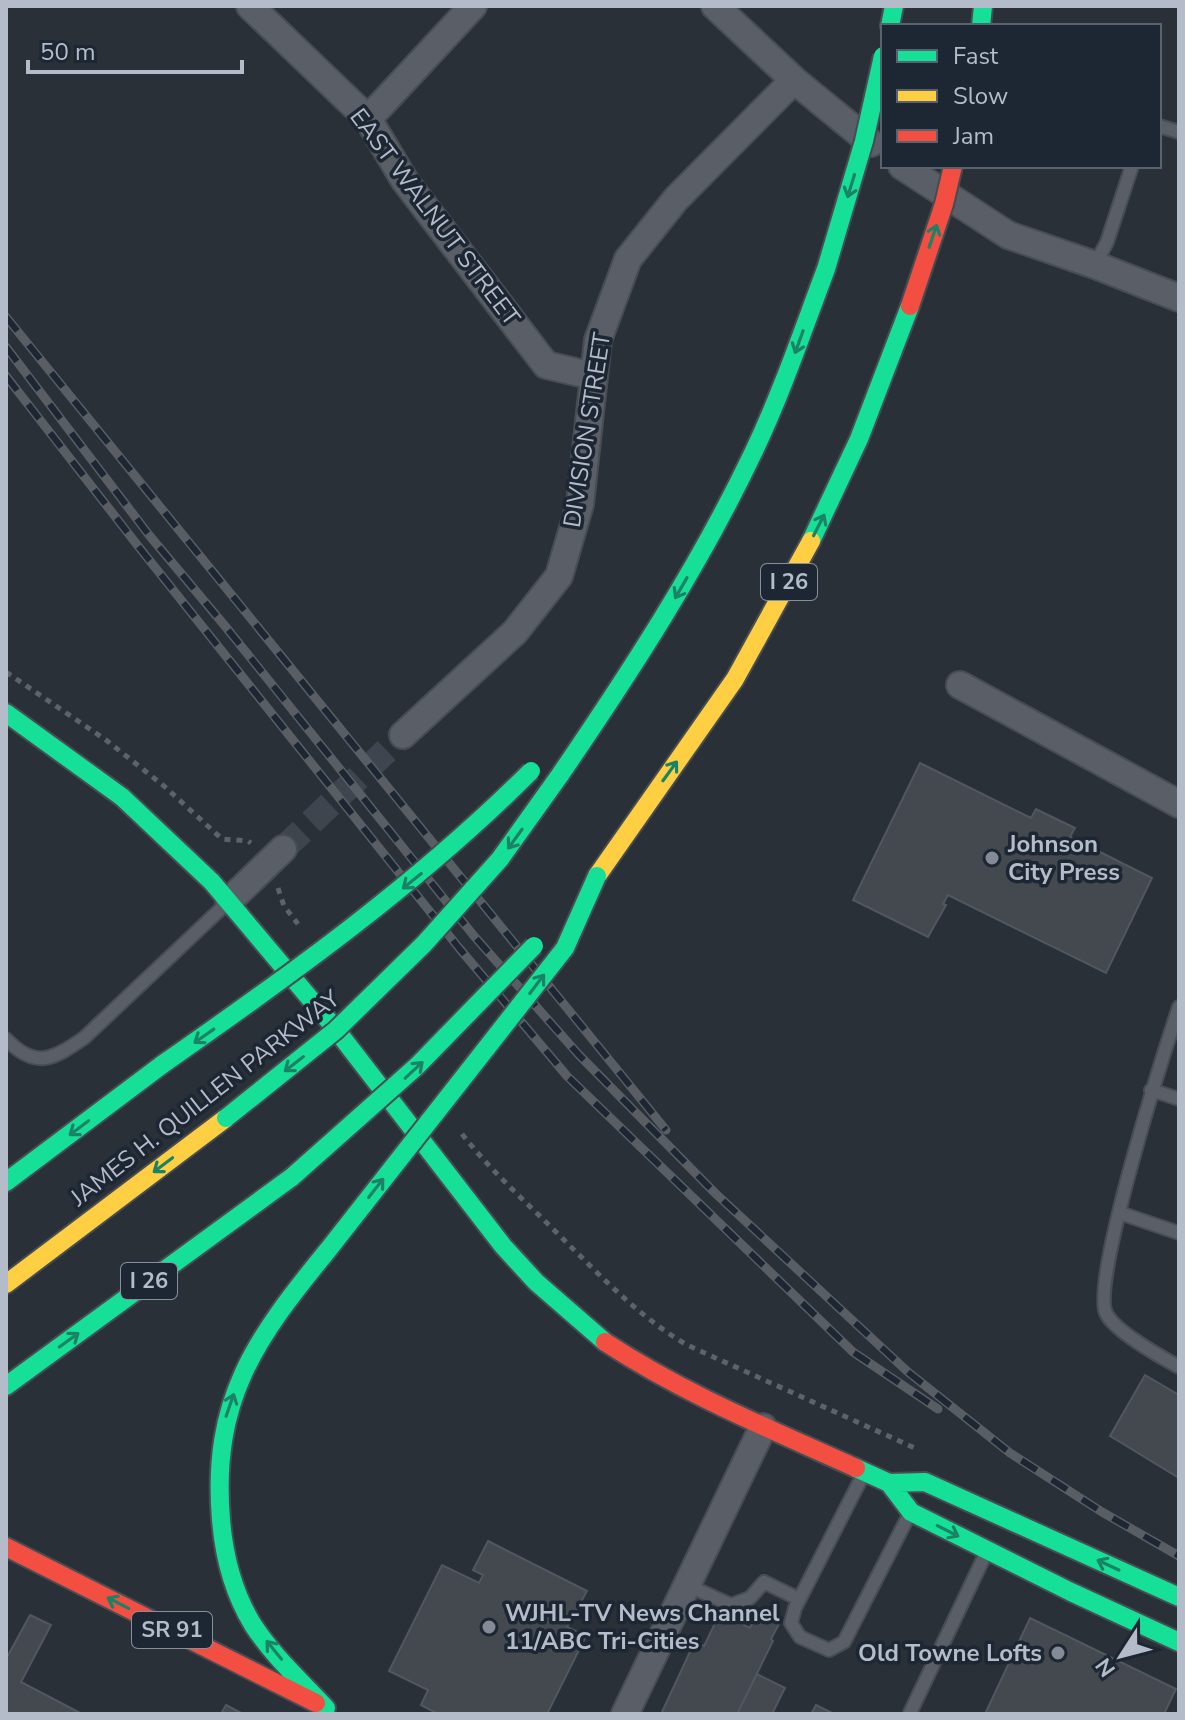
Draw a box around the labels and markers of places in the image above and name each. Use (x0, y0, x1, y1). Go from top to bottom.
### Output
place label: Johnson City Press (1007, 828, 1120, 888)
marker: Johnson City Press (983, 849, 1001, 867)
place label: WJHL-TV News Channel 11/ABC Tri-Cities (505, 1597, 780, 1657)
marker: WJHL-TV News Channel 11/ABC Tri-Cities (480, 1618, 498, 1636)
place label: Old Towne Lofts (858, 1637, 1042, 1669)
marker: Old Towne Lofts (1049, 1644, 1067, 1662)

